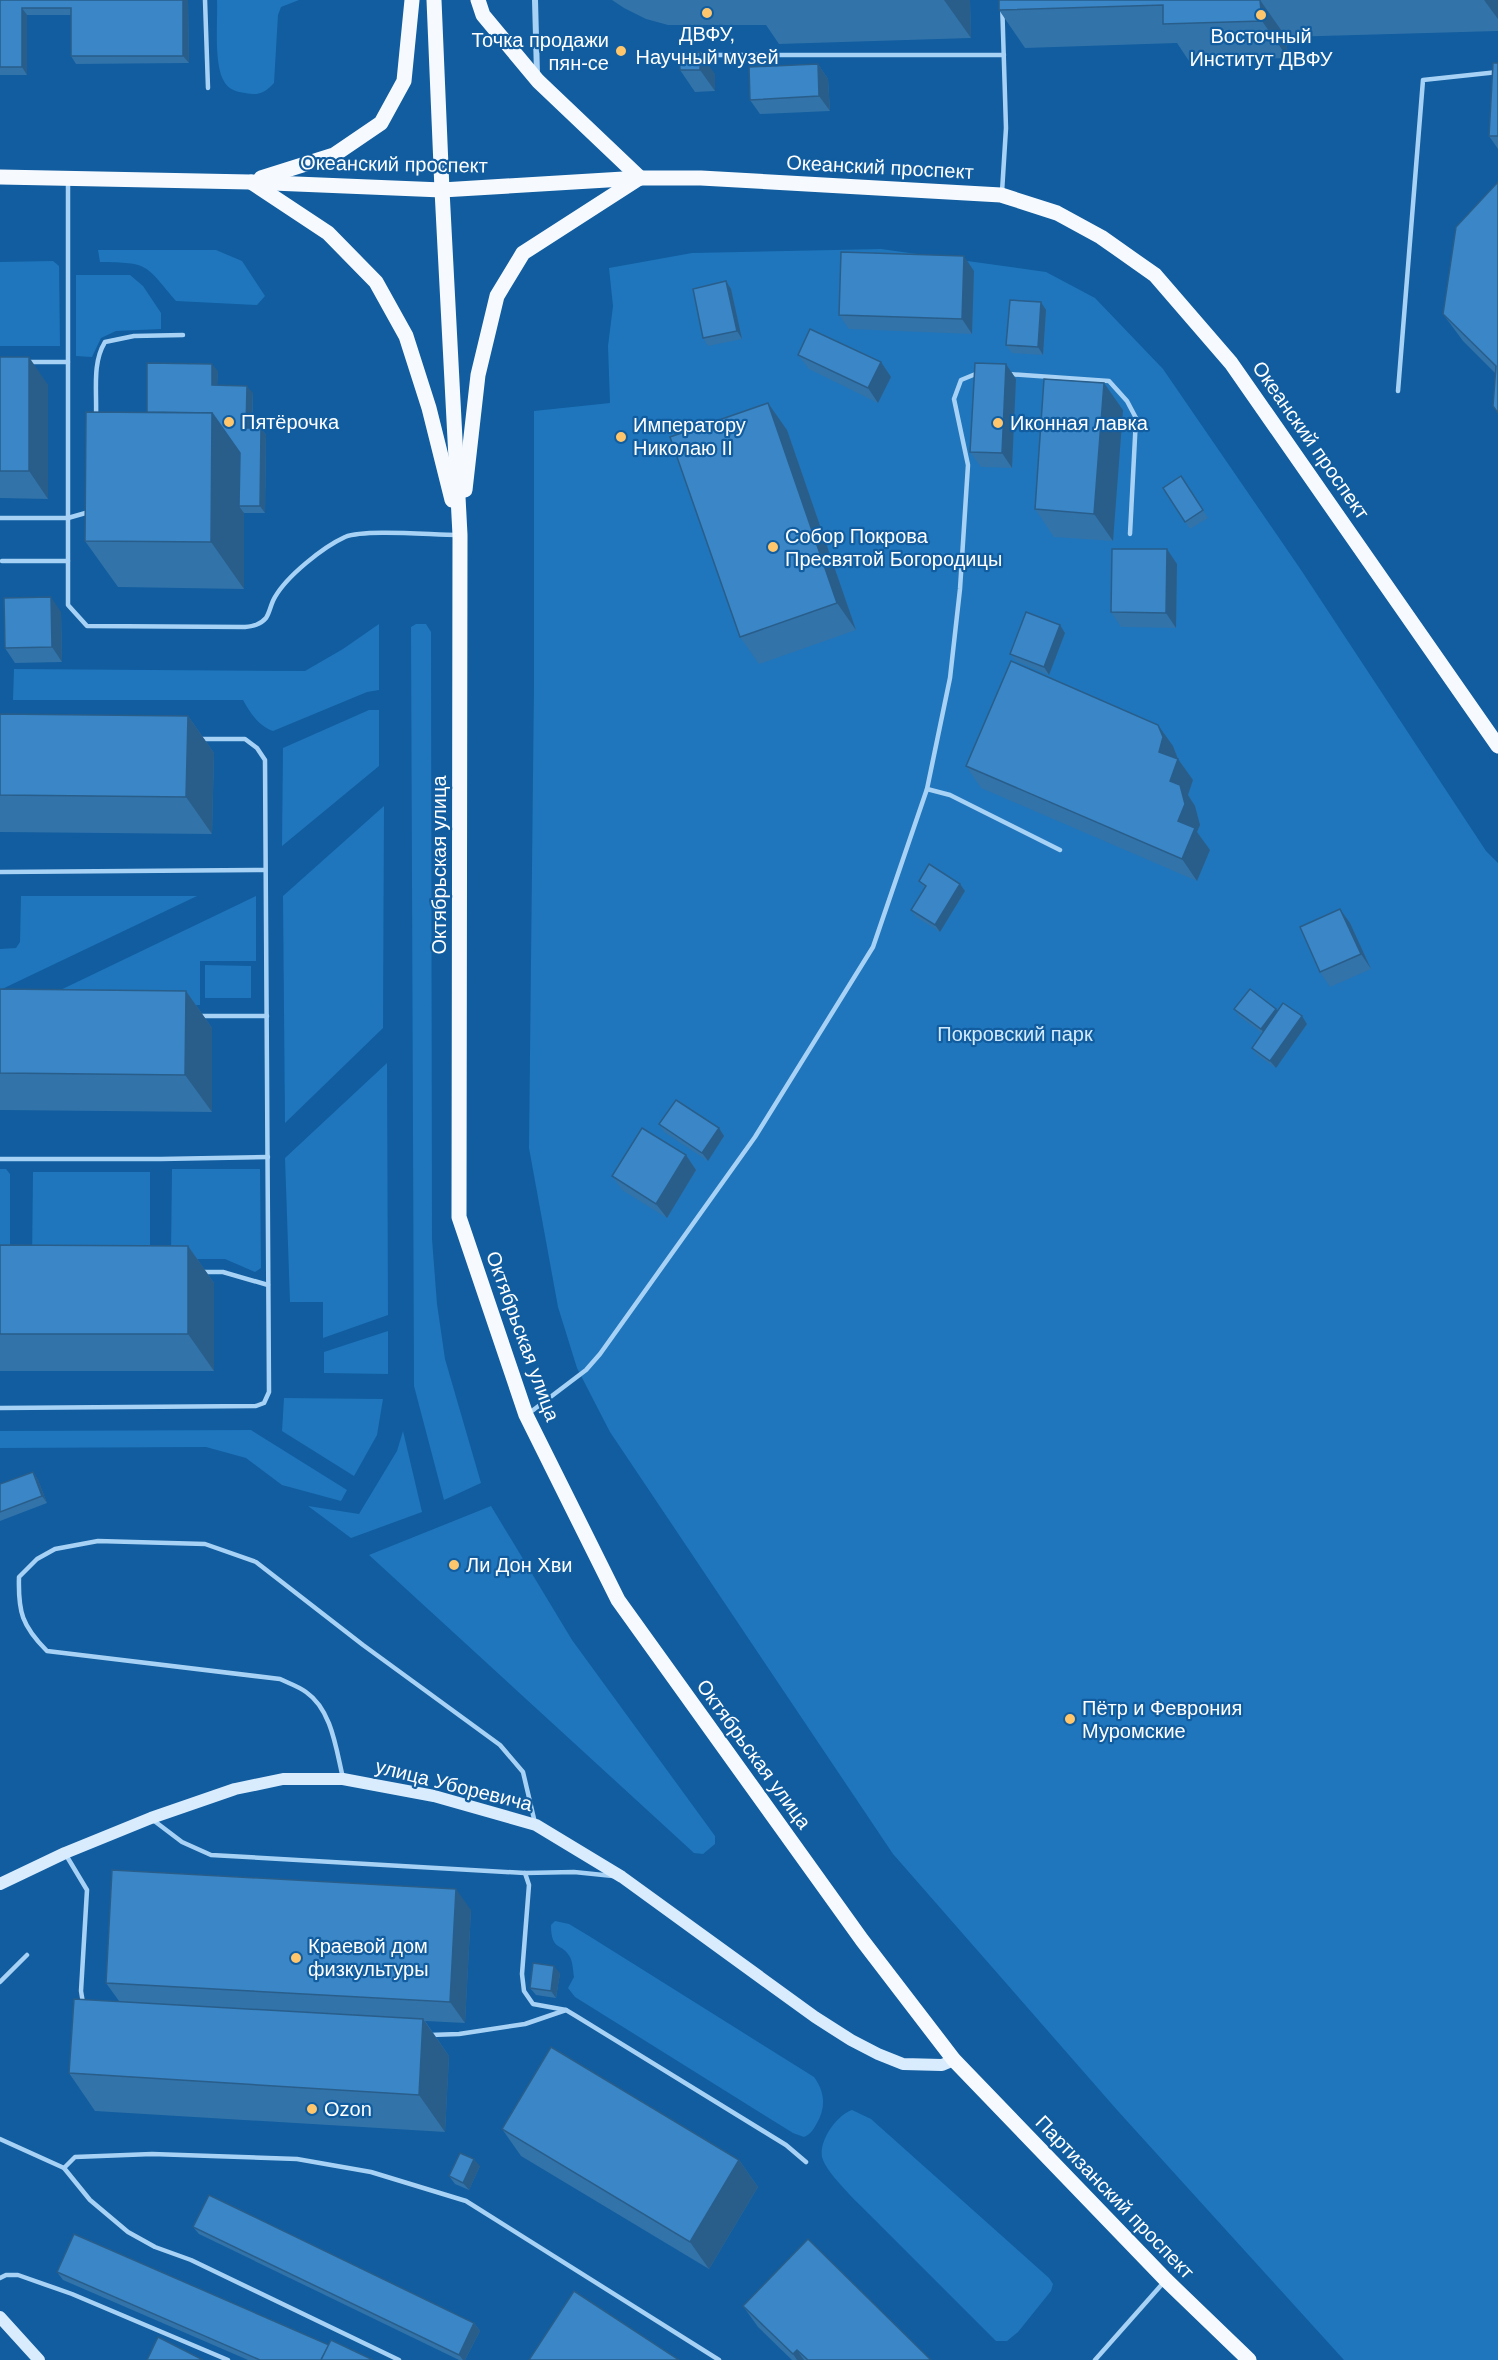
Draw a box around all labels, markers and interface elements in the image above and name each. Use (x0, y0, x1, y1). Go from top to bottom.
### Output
marker: ДВФУ, Научный музей (700, 6, 714, 20)
marker: Восточный Институт ДВФУ (1254, 8, 1268, 22)
place label: ДВФУ, Научный музей (635, 23, 779, 68)
place label: Восточный Институт ДВФУ (1189, 25, 1333, 70)
place label: Точка продажи пян-се (471, 29, 609, 74)
marker: Точка продажи пян-се (614, 44, 628, 58)
street label: Океанский проспект (300, 151, 488, 177)
street label: Океанский проспект (786, 151, 974, 183)
street label: Океанский проспект (1248, 357, 1374, 523)
place label: Пятёрочка (241, 411, 340, 433)
place label: Иконная лавка (1010, 412, 1149, 434)
place label: Императору Николаю II (633, 414, 746, 459)
marker: Пятёрочка (222, 415, 236, 429)
marker: Иконная лавка (991, 416, 1005, 430)
marker: Императору Николаю II (614, 430, 628, 444)
place label: Собор Покрова Пресвятой Богородицы (785, 525, 1002, 570)
marker: Собор Покрова Пресвятой Богородицы (766, 540, 780, 554)
street label: Октябрьская улица (428, 775, 450, 955)
park label: Покровский парк (937, 1023, 1093, 1045)
street label: Октябрьская улица (482, 1248, 564, 1425)
place label: Ли Дон Хви (466, 1554, 572, 1576)
marker: Ли Дон Хви (447, 1558, 461, 1572)
street label: Октябрьская улица (692, 1675, 816, 1834)
place label: Пётр и Феврония Муромские (1082, 1697, 1242, 1742)
marker: Пётр и Феврония Муромские (1063, 1712, 1077, 1726)
street label: улица Уборевича (373, 1755, 536, 1815)
place label: Краевой дом физкультуры (308, 1935, 429, 1980)
marker: Краевой дом физкультуры (289, 1951, 303, 1965)
place label: Ozon (324, 2098, 372, 2120)
marker: Ozon (305, 2102, 319, 2116)
street label: Партизанский проспект (1031, 2111, 1199, 2283)

